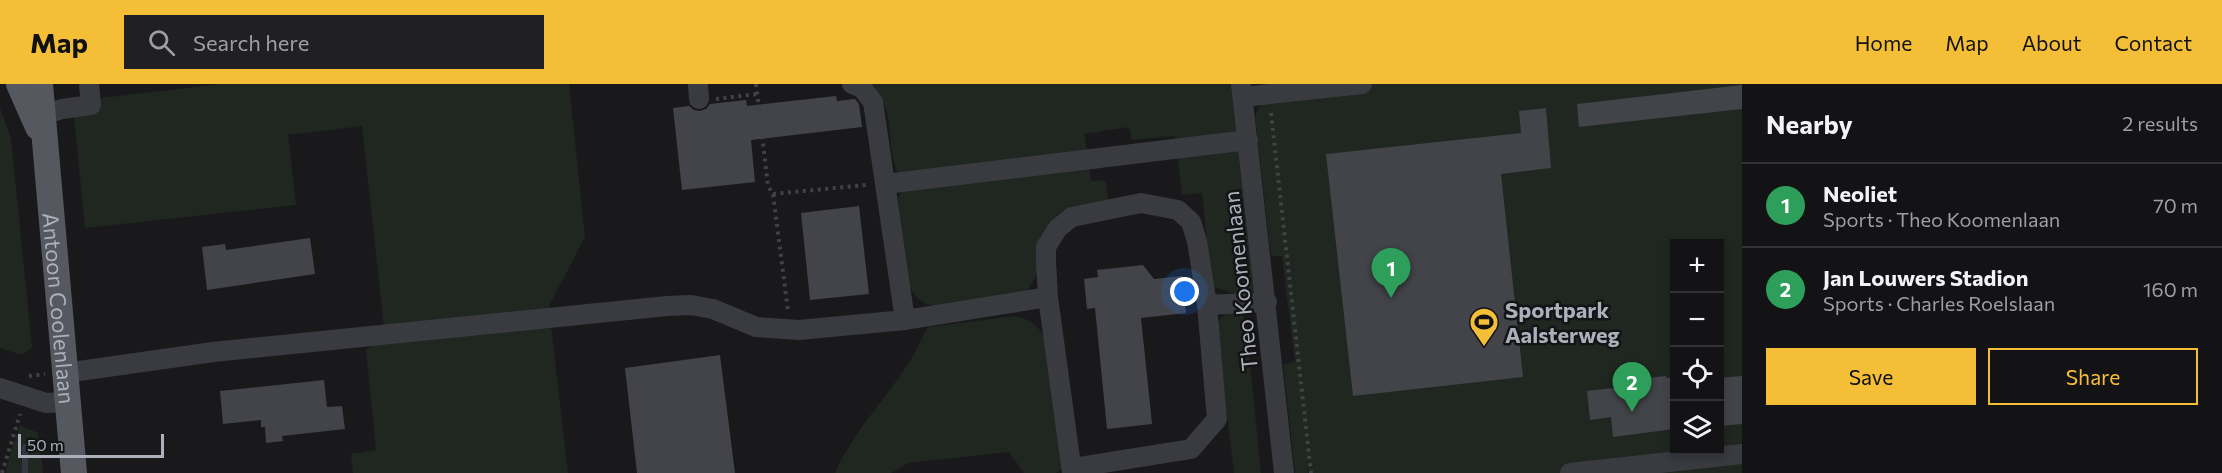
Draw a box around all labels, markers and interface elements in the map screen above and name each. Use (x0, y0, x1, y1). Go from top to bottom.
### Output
search box (124, 15, 544, 69)
text: Map (30, 25, 88, 59)
icon: search (145, 26, 178, 59)
text: Search here (193, 29, 309, 56)
text: Home (1855, 30, 1912, 55)
text: Map (1945, 30, 1989, 55)
text: About (2022, 30, 2081, 55)
text: Contact (2114, 30, 2192, 55)
text: Nearby (1766, 108, 1853, 139)
text: 2 results (2122, 111, 2198, 135)
text: Neoliet (1823, 180, 1897, 207)
street label: Theo Koomenlaan (1217, 190, 1263, 372)
text: 1 (1781, 193, 1790, 217)
text: 70 m (2153, 193, 2198, 217)
text: Sports · Theo Koomenlaan (1823, 207, 2060, 231)
street label: Antoon Coolenlaan (38, 211, 81, 405)
map controls (1670, 239, 1724, 455)
button: + (1670, 239, 1724, 293)
pin: 1 (1372, 248, 1410, 298)
text: Jan Louwers Stadion (1823, 264, 2028, 291)
your location (1170, 277, 1199, 306)
text: 2 (1780, 277, 1791, 301)
text: 160 m (2143, 277, 2198, 301)
text: Sports · Charles Roelslaan (1823, 291, 2055, 315)
button: − (1670, 293, 1724, 347)
place label: Sportpark Aalsterweg (1505, 296, 1620, 348)
sports icon: Sportpark Aalsterweg (1468, 306, 1500, 348)
button: locate (1670, 347, 1724, 401)
button: Save (1766, 348, 1976, 405)
button: Share (1988, 348, 2198, 405)
pin: 2 (1612, 362, 1652, 412)
button: layers (1670, 401, 1724, 455)
scale bar (18, 431, 164, 458)
text: 50 m (27, 435, 64, 454)

